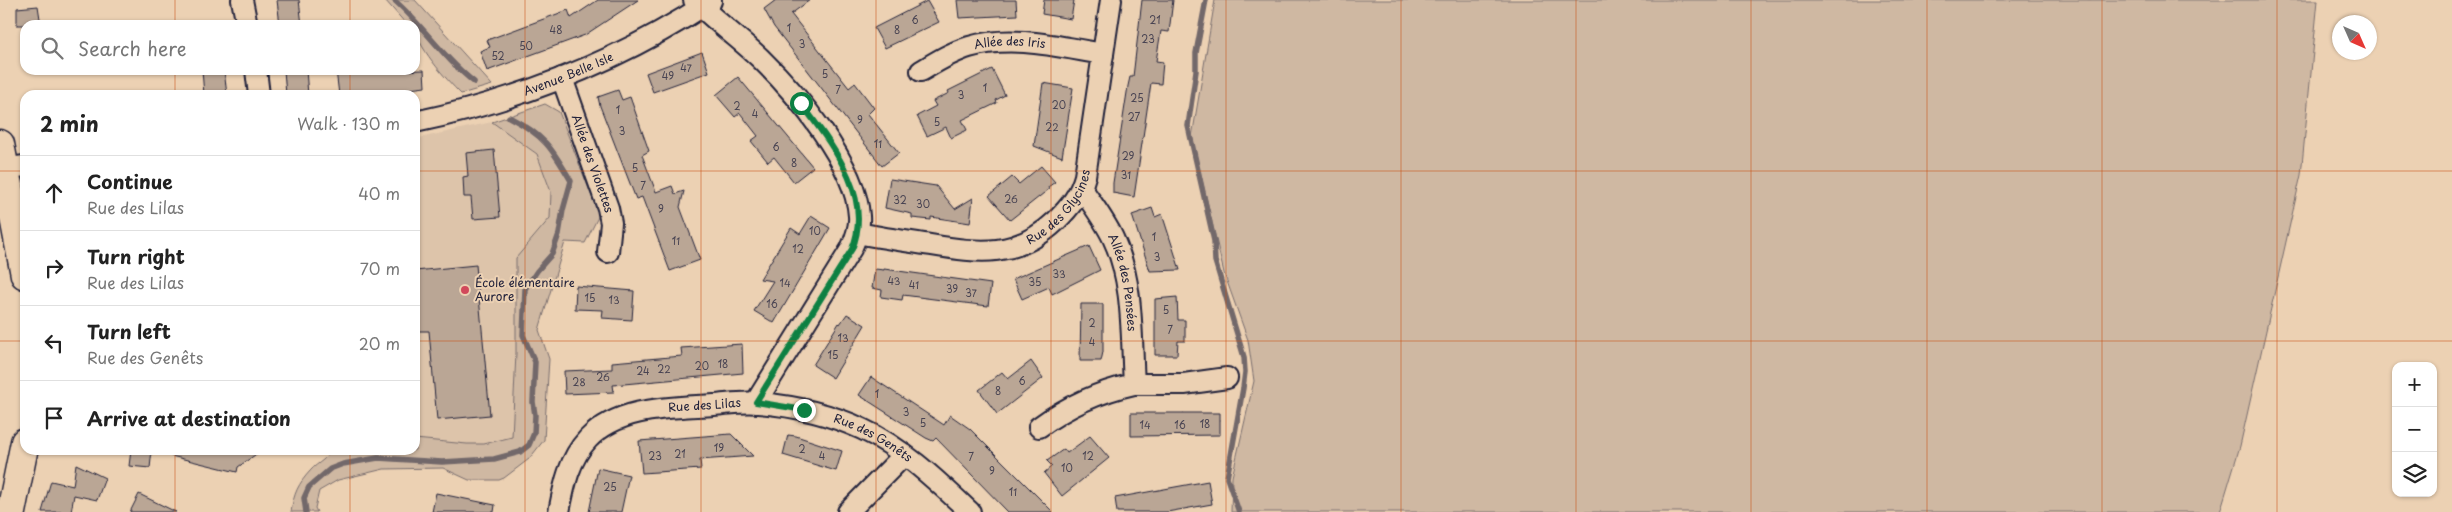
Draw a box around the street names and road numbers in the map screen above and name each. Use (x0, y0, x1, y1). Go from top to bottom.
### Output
street label: Allée des Iris (972, 31, 1047, 53)
street label: Avenue Belle Isle (521, 47, 616, 100)
street label: Allée des Violettes (568, 112, 619, 215)
street label: Rue des Glycines (1023, 168, 1094, 248)
street label: Allée des Pensées (1104, 230, 1142, 332)
street label: Rue des Lilas (667, 393, 742, 416)
street label: Rue des Genêts (832, 408, 917, 466)

